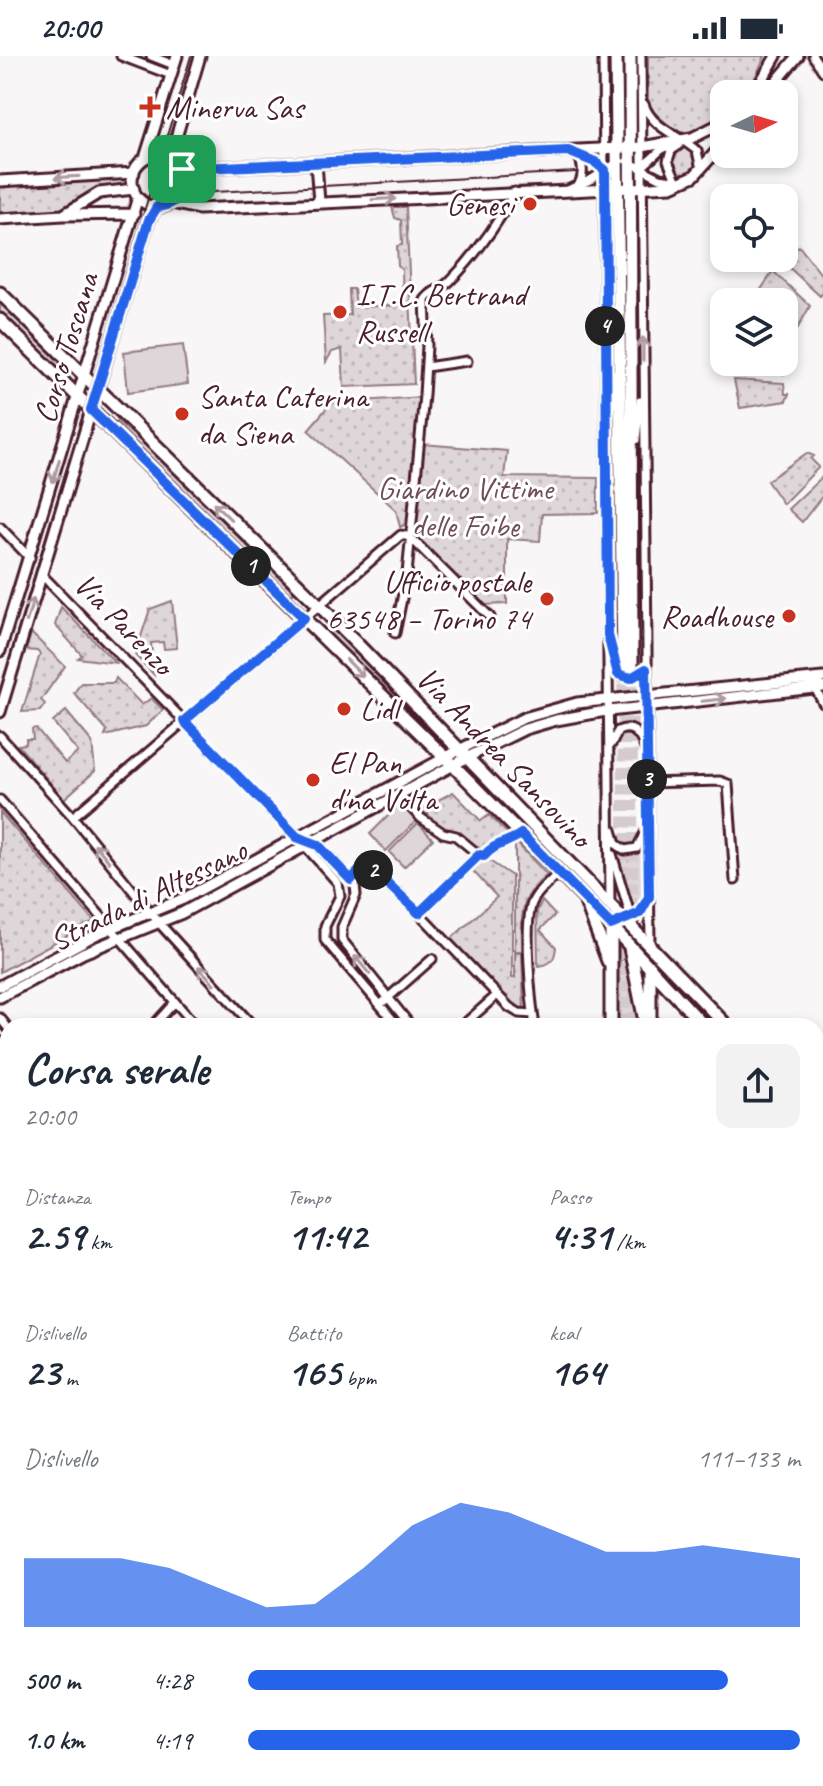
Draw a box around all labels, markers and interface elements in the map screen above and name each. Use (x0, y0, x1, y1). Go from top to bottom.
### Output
text: 20:00 (40, 9, 100, 47)
north arrow (710, 80, 798, 168)
map controls (710, 80, 798, 376)
place label: Minerva Sas (166, 87, 306, 128)
marker: Minerva Sas (141, 98, 159, 116)
pin (148, 135, 216, 203)
icon: arrive (160, 147, 204, 191)
one-way arrow (54, 169, 81, 184)
place label: Genesi (446, 184, 518, 225)
button: locate (710, 184, 798, 272)
one-way arrow (370, 191, 397, 206)
marker: Genesi (521, 195, 539, 213)
street label: Corso Toscana (24, 266, 109, 428)
place label: I.T.C. Bertrand Russell (356, 274, 531, 352)
button: layers (710, 288, 798, 376)
marker: I.T.C. Bertrand Russell (331, 303, 349, 321)
pin: 4 (585, 306, 625, 346)
text: 4 (600, 312, 610, 340)
one-way arrow (635, 336, 651, 363)
place label: Santa Caterina da Siena (198, 376, 370, 454)
marker: Santa Caterina da Siena (173, 405, 191, 423)
one-way arrow (48, 458, 63, 484)
park label: Giardino Vittime delle Foibe (377, 468, 555, 546)
one-way arrow (212, 501, 232, 520)
pin: 1 (231, 546, 271, 586)
text: 1 (246, 552, 256, 580)
place label: Ufficio postale 63548 – Torino 74 (326, 561, 535, 639)
street label: Via Parenzo (65, 564, 185, 686)
marker: Ufficio postale 63548 – Torino 74 (538, 590, 556, 608)
place label: Roadhouse (660, 596, 776, 637)
one-way arrow (24, 598, 39, 623)
marker: Roadhouse (780, 607, 798, 625)
one-way arrow (345, 658, 364, 677)
street label: Via Andrea Sansovino (407, 658, 603, 859)
place label: Lidl (360, 689, 404, 730)
one-way arrow (700, 692, 727, 707)
marker: Lidl (335, 700, 353, 718)
place label: El Pan d'na Volta (329, 742, 439, 820)
pin: 3 (627, 759, 667, 799)
text: 3 (642, 765, 652, 793)
marker: El Pan d'na Volta (304, 771, 322, 789)
street label: Strada di Altessano (43, 829, 255, 960)
one-way arrow (93, 843, 111, 863)
pin: 2 (353, 850, 393, 890)
text: 2 (368, 856, 378, 884)
one-way arrow (353, 955, 371, 976)
one-way arrow (197, 965, 216, 985)
text: Corsa serale (24, 1042, 209, 1097)
button: share (716, 1044, 800, 1128)
text: 20:00 (24, 1100, 76, 1133)
text: Distanza (24, 1183, 91, 1211)
text: Tempo (287, 1183, 330, 1211)
text: Passo (549, 1183, 591, 1211)
text: 2.59 (24, 1211, 85, 1261)
text: 11:42 (287, 1211, 367, 1261)
text: 4:31 (549, 1211, 611, 1261)
text: km (85, 1228, 112, 1256)
text: /km (611, 1228, 645, 1256)
text: Dislivello (24, 1319, 86, 1347)
text: Battito (287, 1319, 341, 1347)
text: kcal (549, 1319, 578, 1347)
text: 23 (24, 1347, 60, 1397)
text: 165 (287, 1347, 341, 1397)
text: 164 (549, 1347, 604, 1397)
text: m (60, 1364, 78, 1392)
text: bpm (341, 1364, 376, 1392)
text: Dislivello (24, 1442, 97, 1475)
text: 111–133 m (697, 1442, 800, 1475)
text: 500 m (24, 1664, 80, 1697)
text: 4:28 (152, 1664, 192, 1697)
text: 1.0 km (24, 1724, 84, 1757)
text: 4:19 (152, 1724, 192, 1757)

